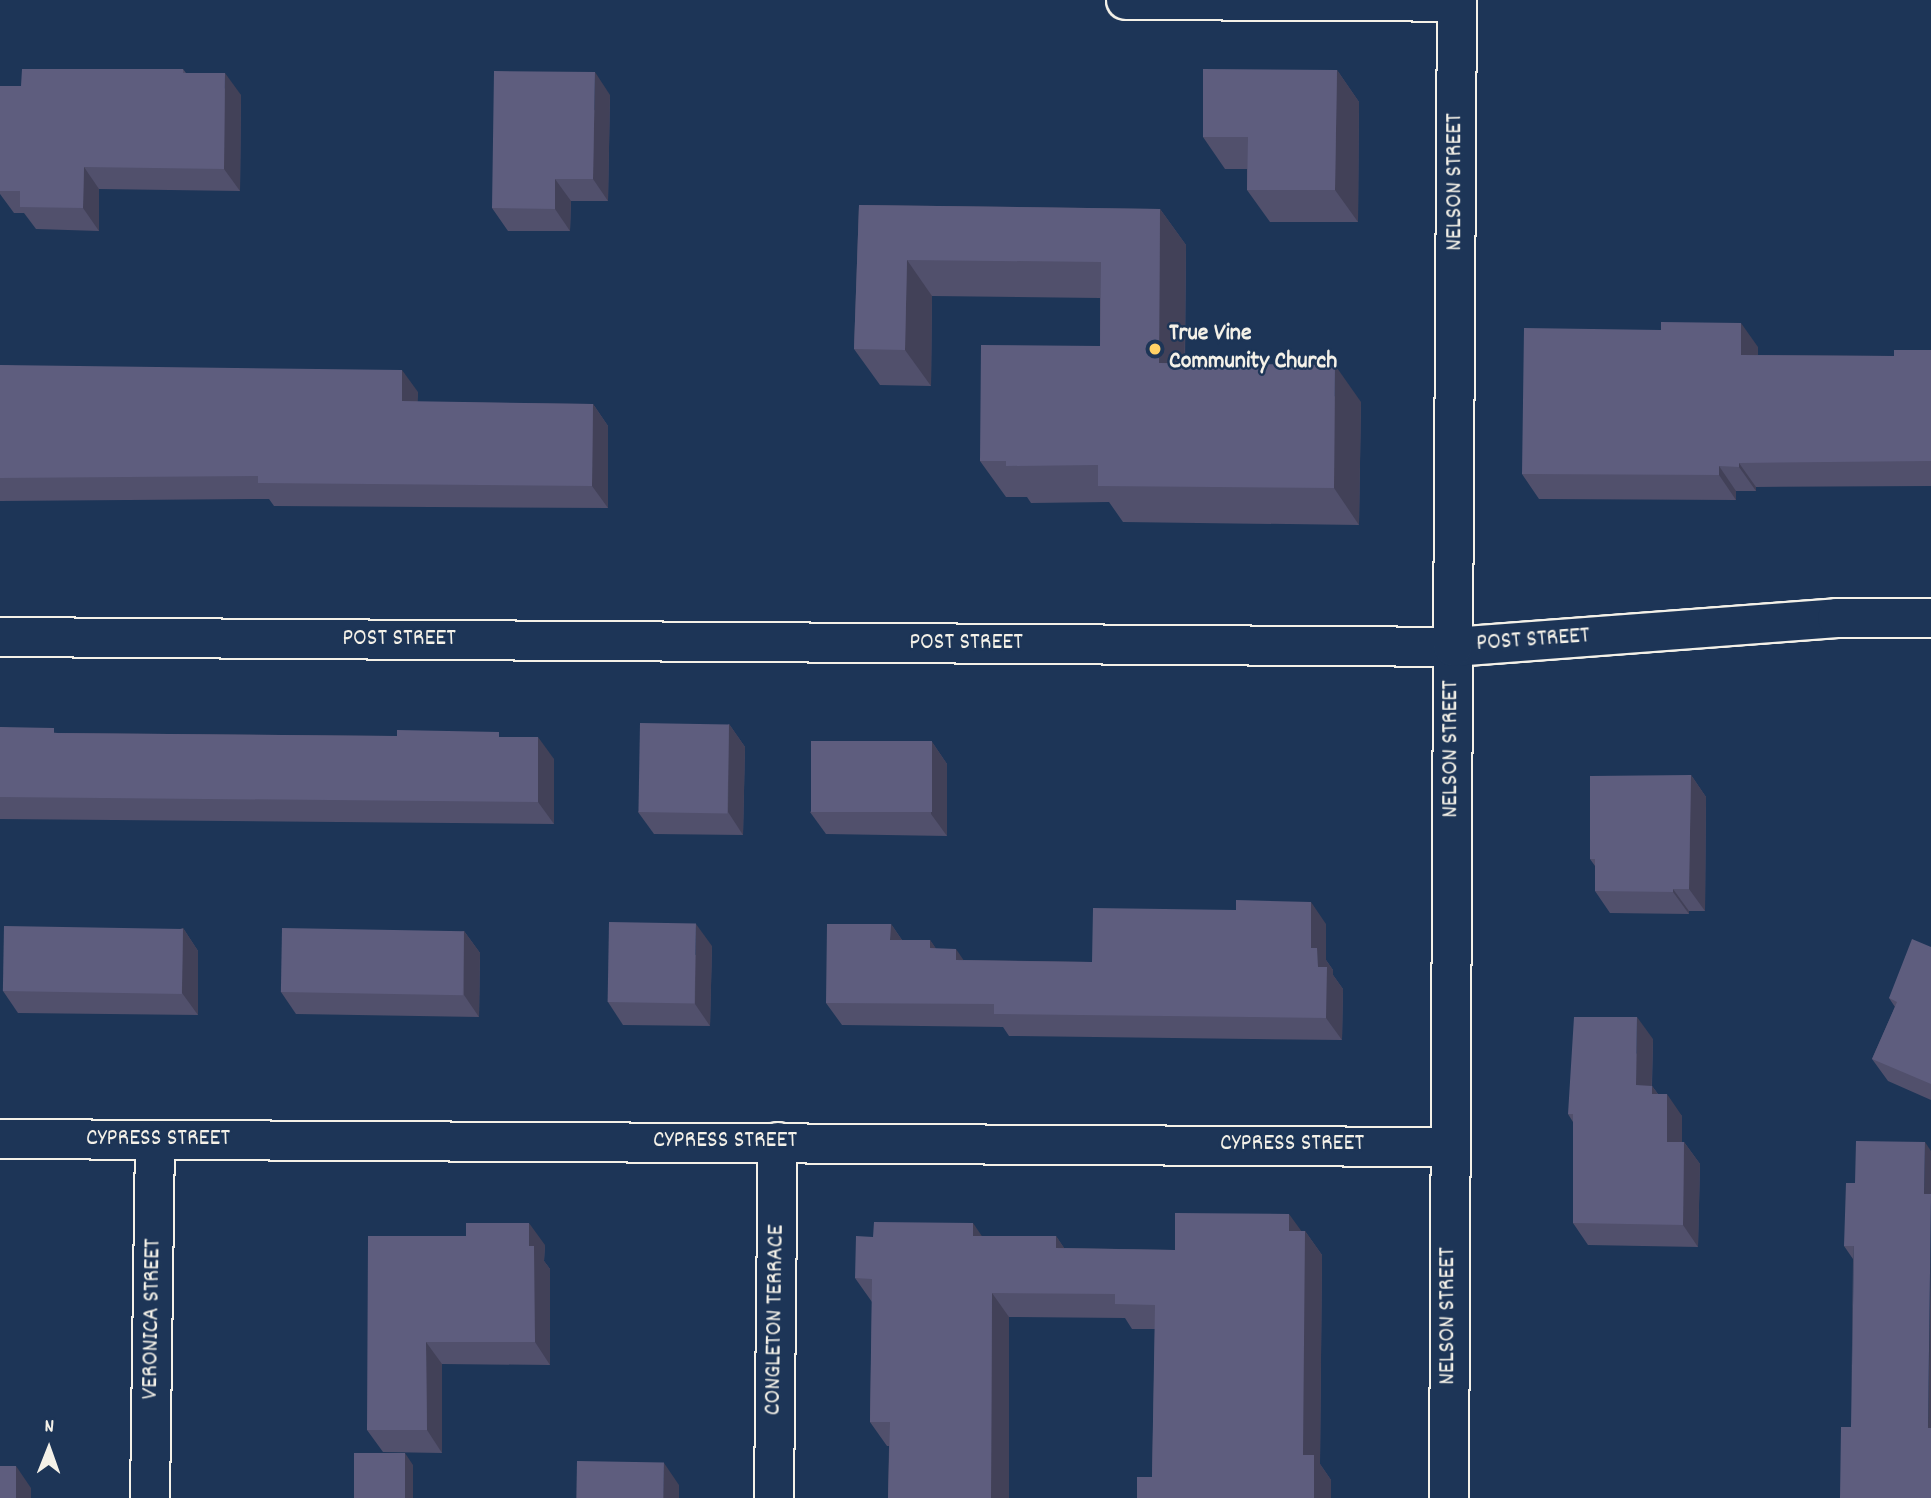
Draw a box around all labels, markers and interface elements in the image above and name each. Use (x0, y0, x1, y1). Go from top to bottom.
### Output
street label: NELSON STREET (1442, 113, 1470, 251)
place label: True Vine Community Church (1169, 321, 1337, 377)
marker: True Vine Community Church (1147, 341, 1163, 357)
street label: POST STREET (1475, 623, 1591, 659)
street label: POST STREET (342, 626, 456, 654)
street label: POST STREET (909, 630, 1023, 658)
street label: NELSON STREET (1438, 680, 1466, 818)
street label: CYPRESS STREET (86, 1126, 230, 1154)
street label: CYPRESS STREET (653, 1128, 797, 1156)
street label: CYPRESS STREET (1220, 1131, 1364, 1159)
street label: CONGLETON TERRACE (760, 1224, 792, 1416)
street label: VERONICA STREET (137, 1238, 169, 1400)
street label: NELSON STREET (1435, 1247, 1463, 1385)
north arrow (14, 1414, 84, 1484)
text: N (44, 1414, 54, 1441)

